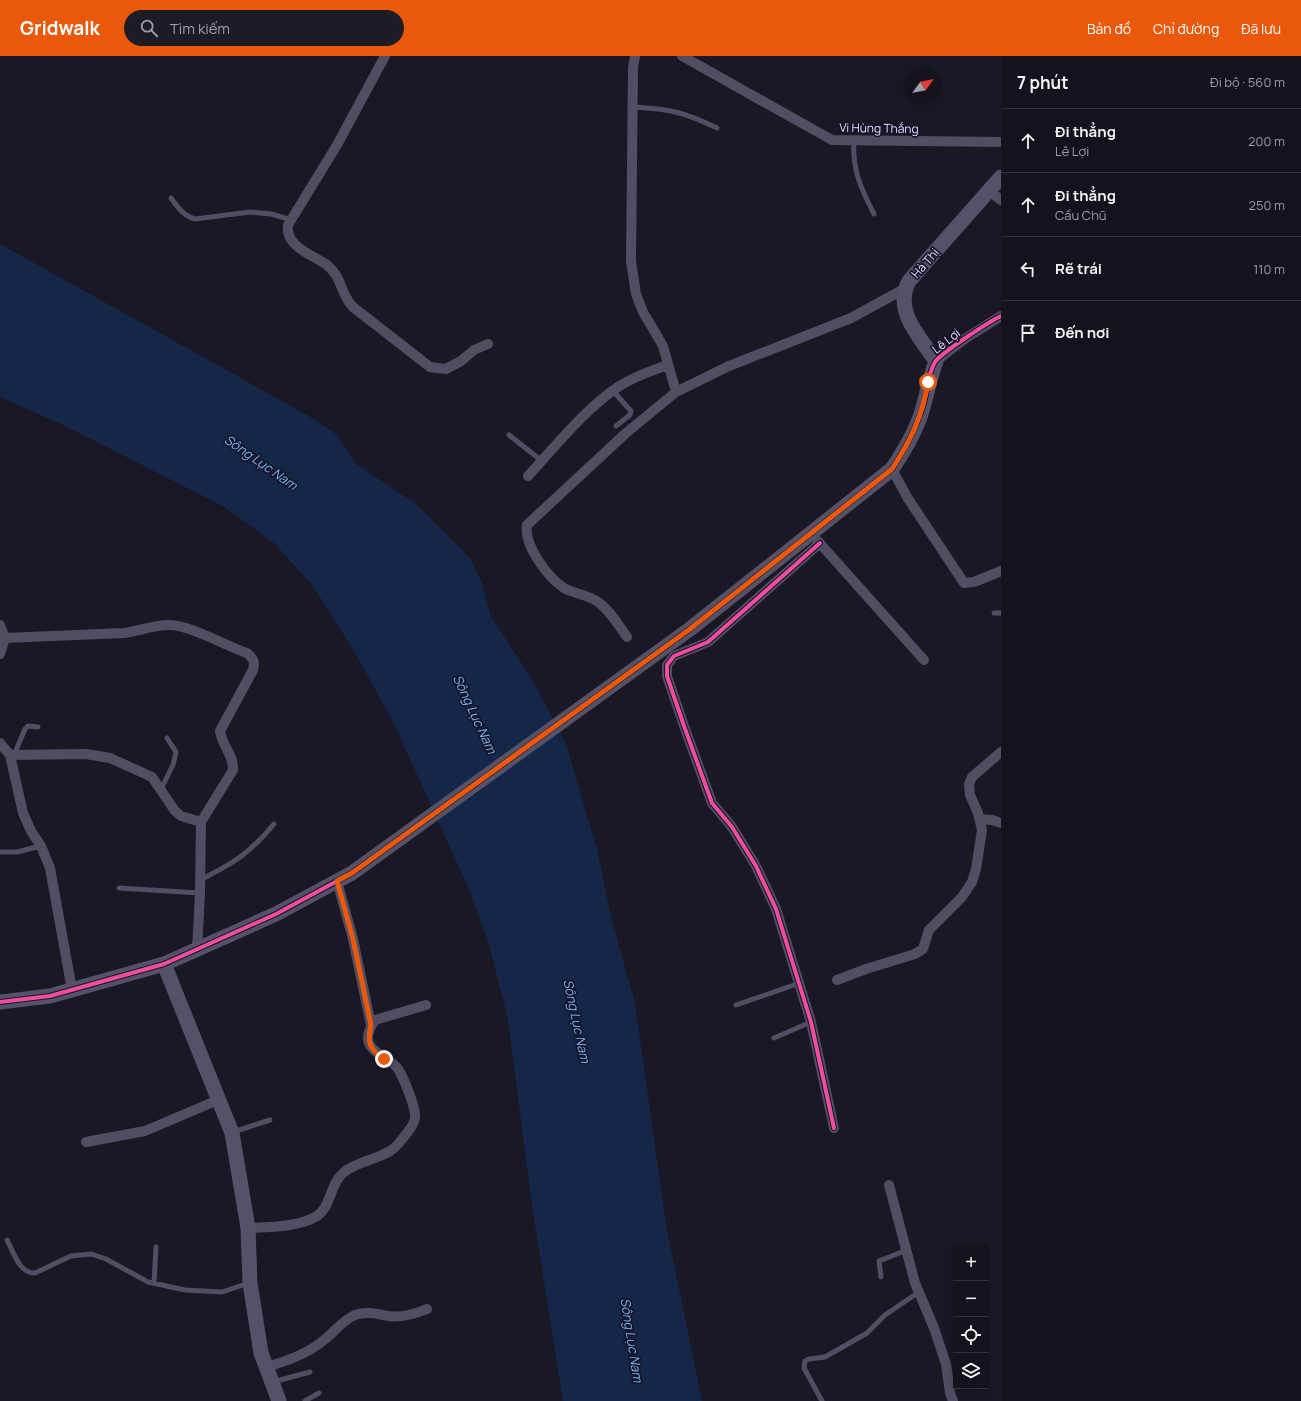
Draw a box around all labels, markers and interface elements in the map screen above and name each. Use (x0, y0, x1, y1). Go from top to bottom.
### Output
search box (124, 10, 404, 46)
text: Gridwalk (20, 15, 100, 41)
icon: search (138, 17, 160, 39)
text: Tìm kiếm (170, 18, 230, 39)
text: Bản đồ (1087, 19, 1131, 38)
text: Chỉ đường (1153, 19, 1219, 38)
text: Đã lưu (1241, 19, 1281, 38)
north arrow (905, 68, 941, 104)
text: 7 phút (1017, 71, 1069, 94)
text: Đi bộ · 560 m (1210, 73, 1285, 91)
street label: Vi Hùng Thắng (839, 119, 919, 137)
text: Đi thẳng (1055, 121, 1116, 142)
icon: ahead (1017, 130, 1039, 152)
text: 200 m (1248, 132, 1285, 150)
text: Lê Lợi (1055, 142, 1089, 160)
text: Đi thẳng (1055, 185, 1116, 206)
icon: ahead (1017, 194, 1039, 216)
text: 250 m (1249, 196, 1285, 214)
text: Cầu Chũ (1055, 206, 1107, 224)
street label: Hà Thị (907, 244, 943, 282)
icon: left (1017, 258, 1039, 280)
text: Rẽ trái (1055, 258, 1102, 279)
text: 110 m (1253, 260, 1285, 278)
icon: arrive (1017, 322, 1039, 344)
text: Đến nơi (1055, 322, 1109, 343)
street label: Lê Lợi (928, 325, 964, 357)
route start (919, 373, 937, 391)
water label: Sông Lục Nam (221, 430, 302, 494)
water label: Sông Lục Nam (449, 672, 502, 757)
water label: Sông Lục Nam (559, 978, 595, 1065)
route end (375, 1050, 393, 1068)
map controls (953, 1245, 989, 1389)
button: + (953, 1245, 989, 1281)
button: − (953, 1281, 989, 1317)
water label: Sông Lục Nam (616, 1297, 648, 1384)
button: locate (953, 1317, 989, 1353)
button: layers (953, 1353, 989, 1389)

